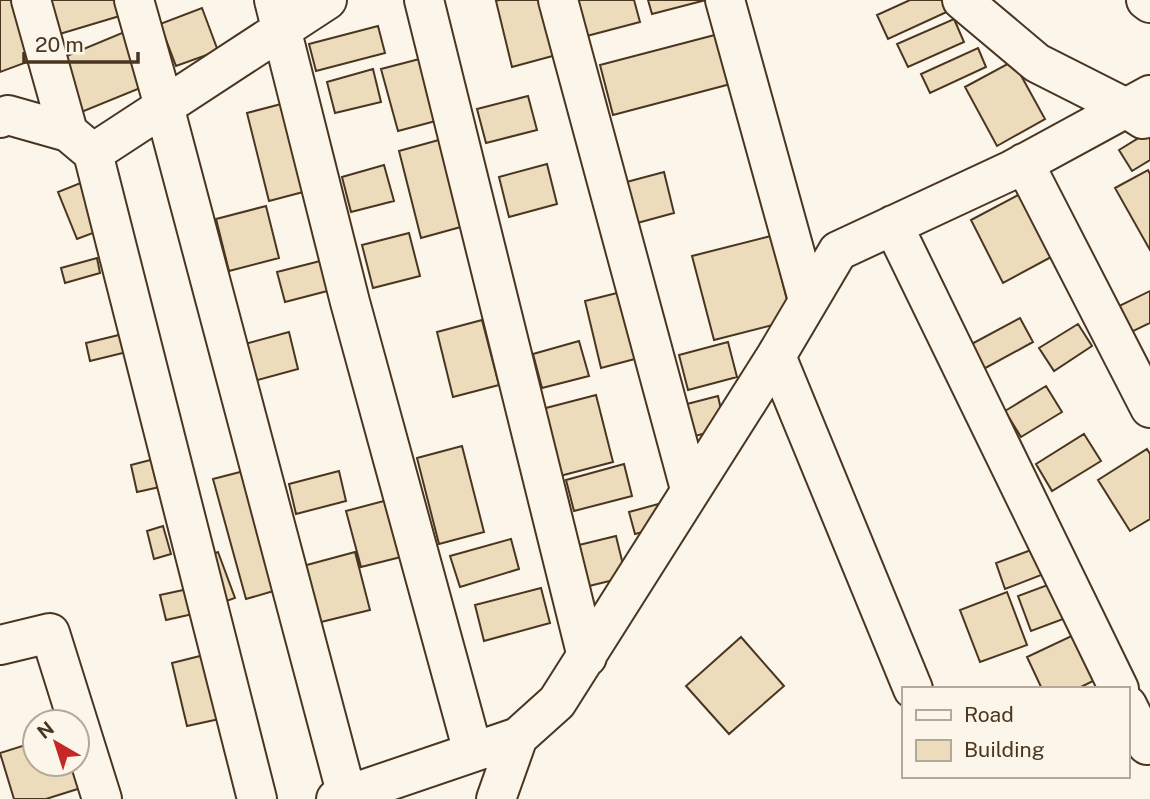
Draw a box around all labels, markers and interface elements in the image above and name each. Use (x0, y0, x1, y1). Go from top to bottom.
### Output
scale bar (24, 21, 138, 65)
text: 20 m (35, 32, 84, 57)
legend (902, 687, 1129, 778)
text: Road (964, 702, 1014, 727)
north arrow (21, 708, 91, 778)
text: N (33, 717, 58, 743)
text: Building (964, 737, 1045, 762)

